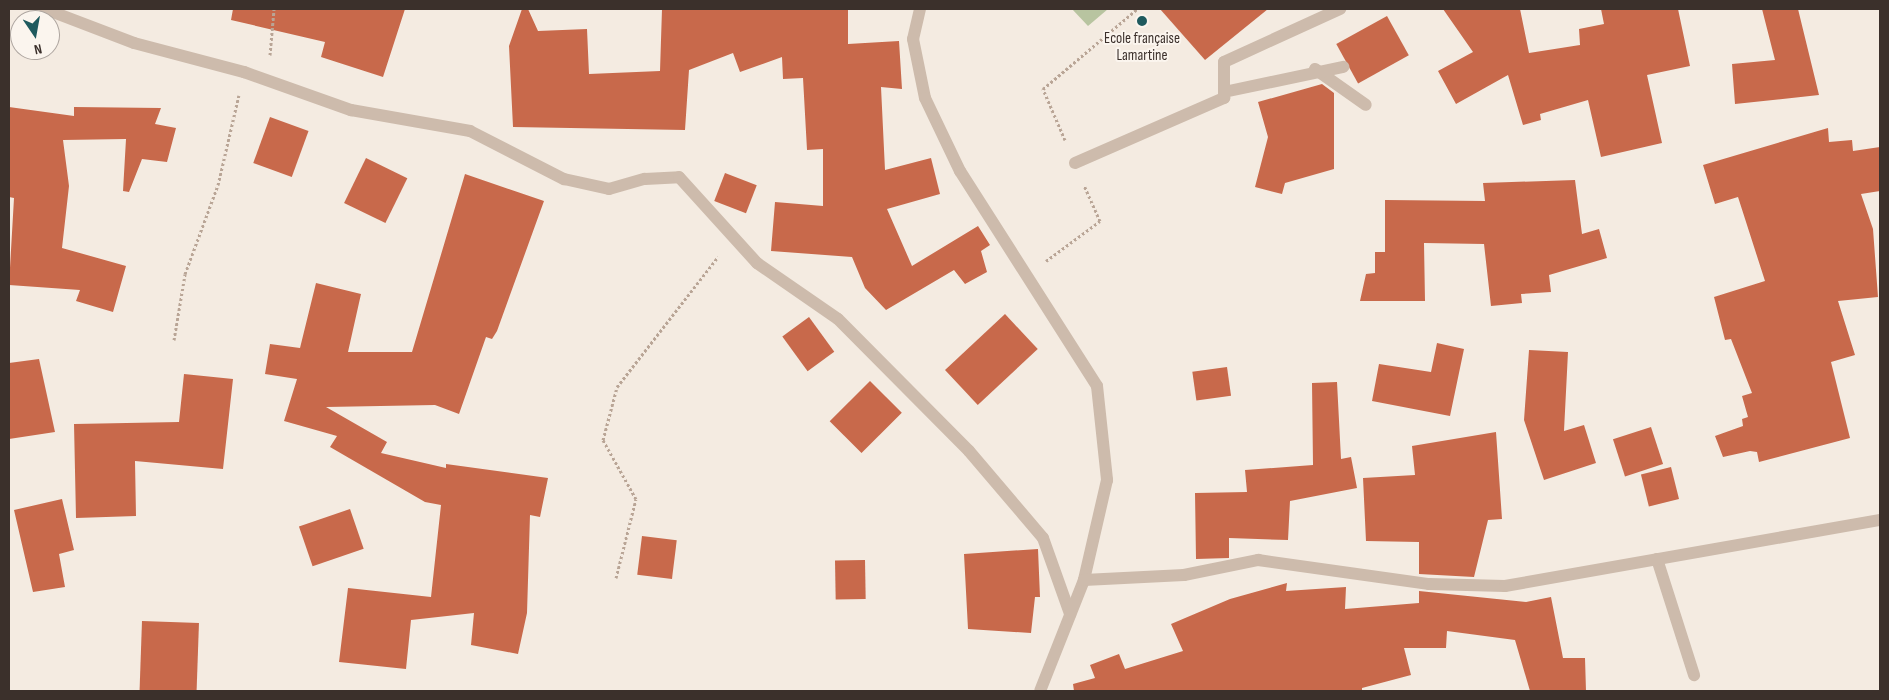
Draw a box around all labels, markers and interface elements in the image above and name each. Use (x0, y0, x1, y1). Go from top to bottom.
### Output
north arrow (10, 10, 60, 60)
marker: Ecole française Lamartine (1136, 15, 1148, 27)
place label: Ecole française Lamartine (1104, 29, 1180, 64)
text: N (33, 40, 43, 58)

